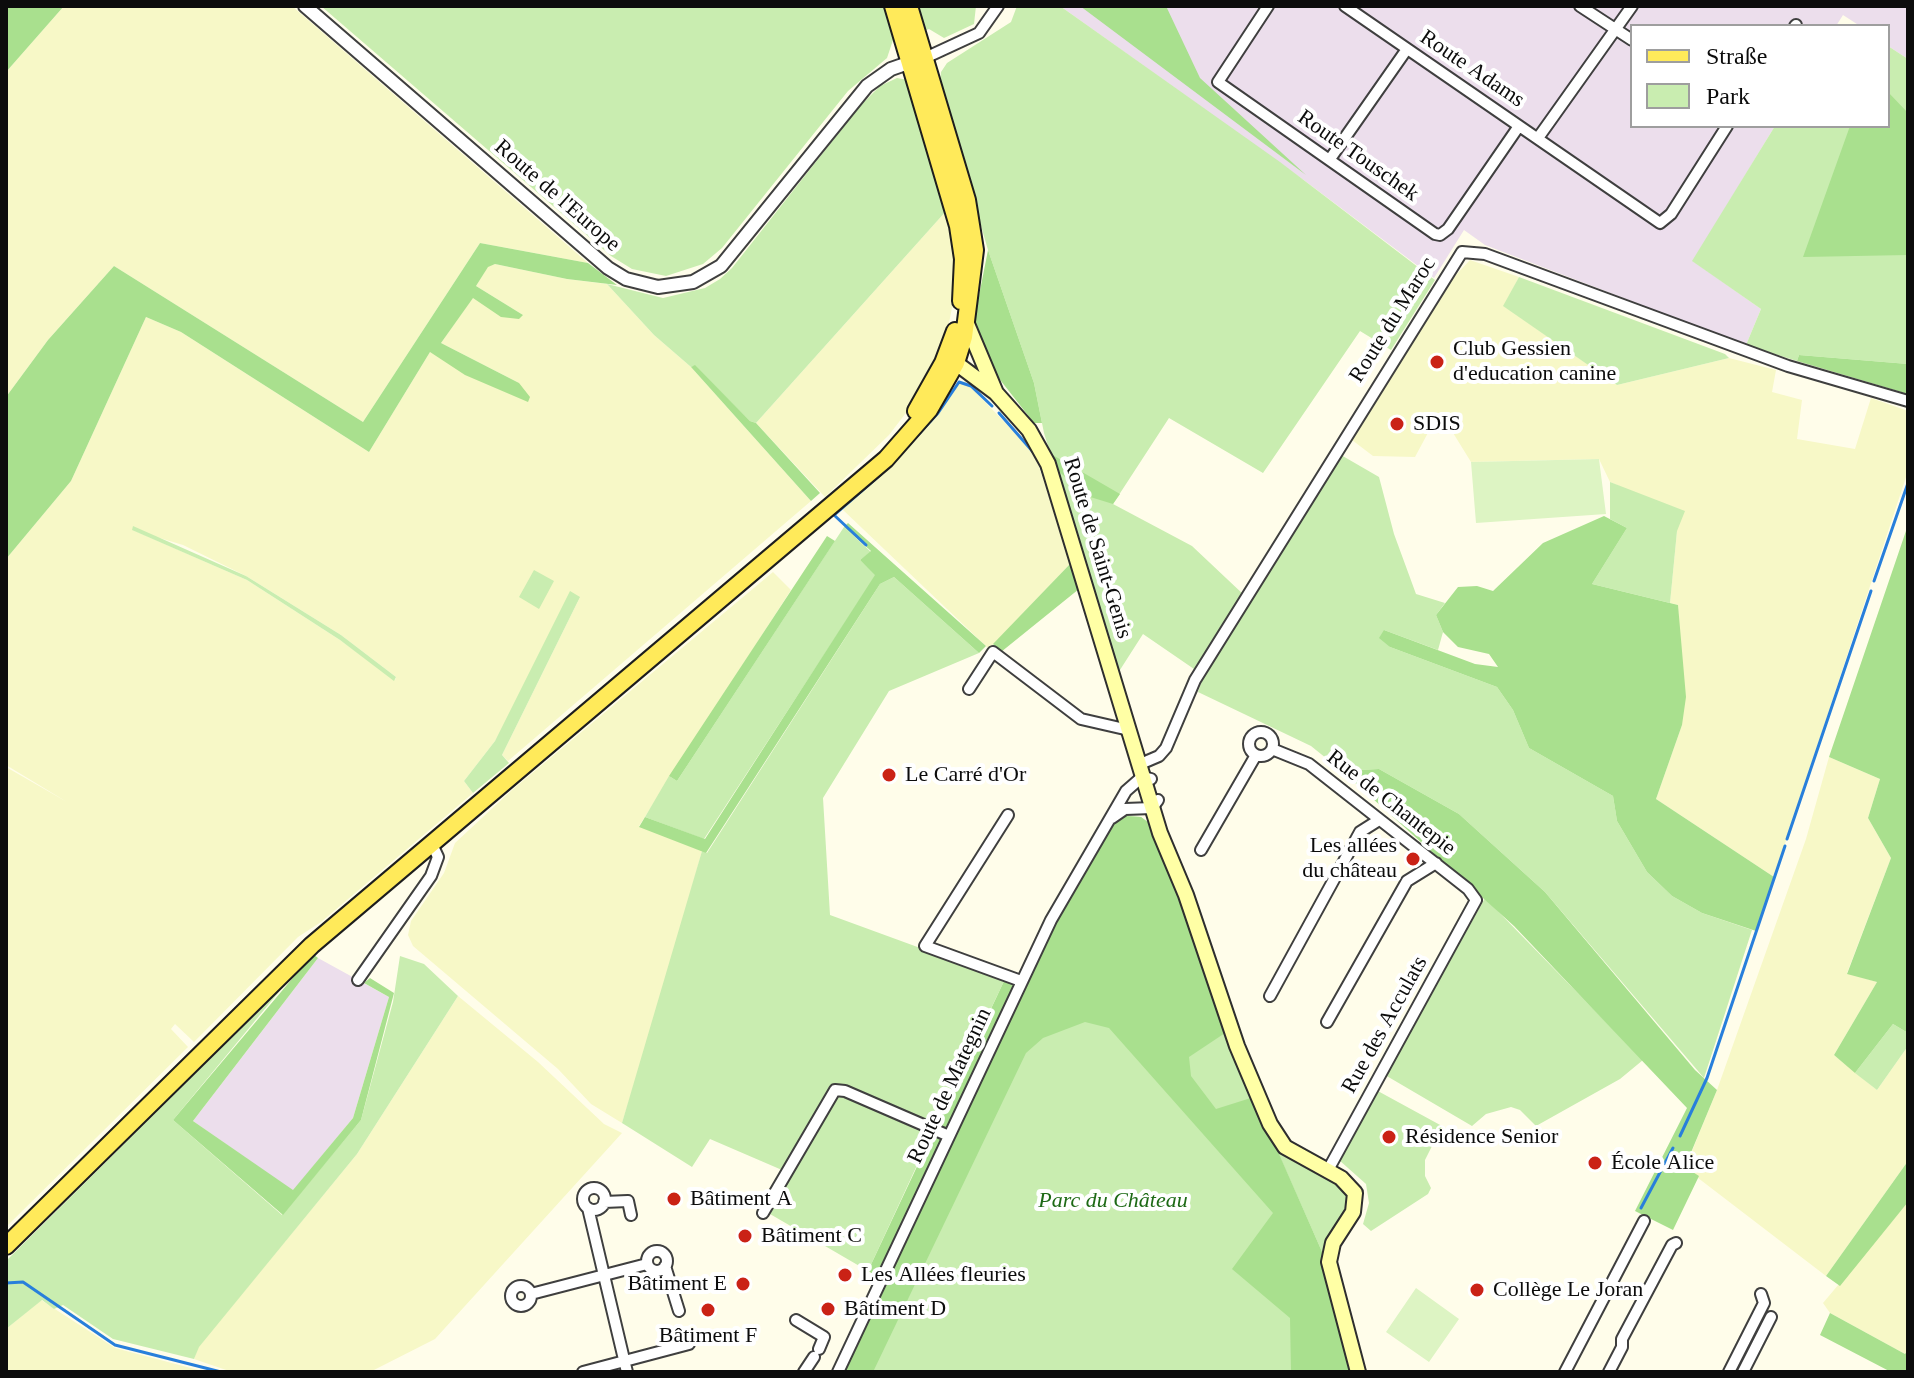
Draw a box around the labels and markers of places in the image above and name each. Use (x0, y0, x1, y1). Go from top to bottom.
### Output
place label: Club Gessien d'education canine (1453, 336, 1616, 388)
marker: Club Gessien d'education canine (1428, 353, 1446, 371)
place label: SDIS (1413, 411, 1461, 437)
marker: SDIS (1388, 415, 1406, 433)
place label: Le Carré d'Or (905, 762, 1026, 788)
marker: Le Carré d'Or (880, 766, 898, 784)
place label: Les allées du château (1302, 833, 1397, 884)
marker: Les allées du château (1404, 850, 1422, 868)
place label: Résidence Senior (1405, 1124, 1558, 1150)
marker: Résidence Senior (1380, 1128, 1398, 1146)
place label: École Alice (1611, 1150, 1714, 1176)
marker: École Alice (1586, 1154, 1604, 1172)
place label: Bâtiment A (690, 1186, 792, 1212)
marker: Bâtiment A (665, 1190, 683, 1208)
place label: Bâtiment C (761, 1223, 862, 1249)
marker: Bâtiment C (736, 1227, 754, 1245)
place label: Les Allées fleuries (861, 1262, 1026, 1288)
marker: Les Allées fleuries (836, 1266, 854, 1284)
place label: Bâtiment E (627, 1271, 727, 1297)
marker: Bâtiment E (734, 1275, 752, 1293)
place label: Collège Le Joran (1493, 1277, 1643, 1303)
marker: Collège Le Joran (1468, 1281, 1486, 1299)
place label: Bâtiment D (844, 1296, 946, 1322)
marker: Bâtiment D (819, 1300, 837, 1318)
marker: Bâtiment F (699, 1301, 717, 1319)
place label: Bâtiment F (659, 1323, 757, 1349)

